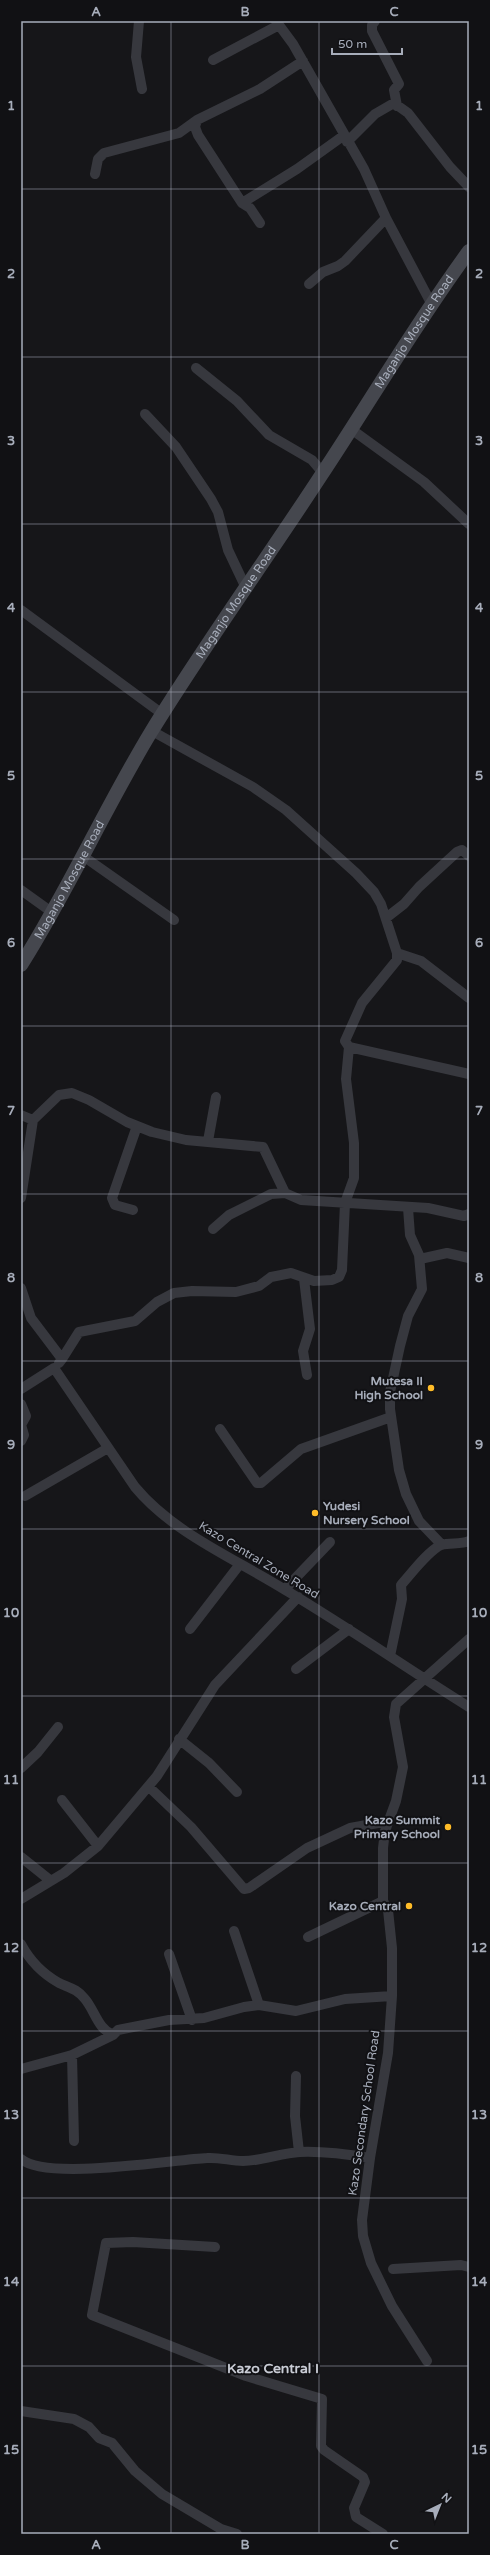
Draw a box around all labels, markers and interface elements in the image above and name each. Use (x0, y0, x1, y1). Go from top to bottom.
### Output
text: A (91, 4, 101, 20)
text: B (240, 4, 250, 20)
text: C (389, 4, 399, 20)
scale bar (332, 30, 402, 56)
text: 50 m (338, 37, 367, 51)
text: 1 (7, 98, 15, 114)
text: 1 (475, 98, 483, 114)
text: 2 (7, 266, 15, 282)
text: 2 (475, 266, 483, 282)
street label: Maganjo Mosque Road (372, 272, 457, 391)
text: 3 (7, 433, 15, 449)
text: 3 (475, 433, 483, 449)
street label: Maganjo Mosque Road (193, 543, 279, 661)
text: 4 (7, 600, 16, 616)
text: 4 (475, 600, 484, 616)
text: 5 (7, 768, 15, 784)
text: 5 (475, 768, 483, 784)
street label: Maganjo Mosque Road (31, 818, 107, 942)
text: 6 (7, 935, 15, 951)
text: 6 (475, 935, 483, 951)
text: 7 (7, 1103, 15, 1119)
text: 7 (475, 1103, 483, 1119)
text: 8 (7, 1270, 15, 1286)
text: 8 (475, 1270, 483, 1286)
place label: Mutesa II High School (354, 1374, 423, 1403)
marker: Mutesa II High School (426, 1383, 436, 1393)
text: 9 (7, 1437, 15, 1453)
text: 9 (475, 1437, 483, 1453)
place label: Yudesi Nursery School (323, 1499, 410, 1528)
marker: Yudesi Nursery School (310, 1508, 320, 1518)
street label: Kazo Central Zone Road (196, 1519, 322, 1601)
text: 10 (3, 1605, 19, 1621)
text: 10 (471, 1605, 487, 1621)
text: 11 (3, 1772, 19, 1788)
text: 11 (471, 1772, 487, 1788)
place label: Kazo Summit Primary School (354, 1813, 440, 1842)
marker: Kazo Summit Primary School (443, 1822, 453, 1832)
place label: Kazo Central (329, 1899, 401, 1913)
marker: Kazo Central (404, 1901, 414, 1911)
text: 12 (3, 1940, 19, 1956)
text: 12 (471, 1940, 487, 1956)
street label: Kazo Secondary School Road (345, 2029, 383, 2197)
text: 13 (3, 2107, 19, 2123)
text: 13 (471, 2107, 487, 2123)
text: 14 (3, 2274, 20, 2290)
text: 14 (471, 2274, 488, 2290)
district label: Kazo Central I (227, 2360, 319, 2377)
text: 15 (3, 2442, 19, 2458)
text: 15 (471, 2442, 487, 2458)
north arrow (420, 2485, 460, 2525)
text: N (439, 2490, 454, 2506)
text: A (91, 2537, 101, 2553)
text: B (240, 2537, 250, 2553)
text: C (389, 2537, 399, 2553)

